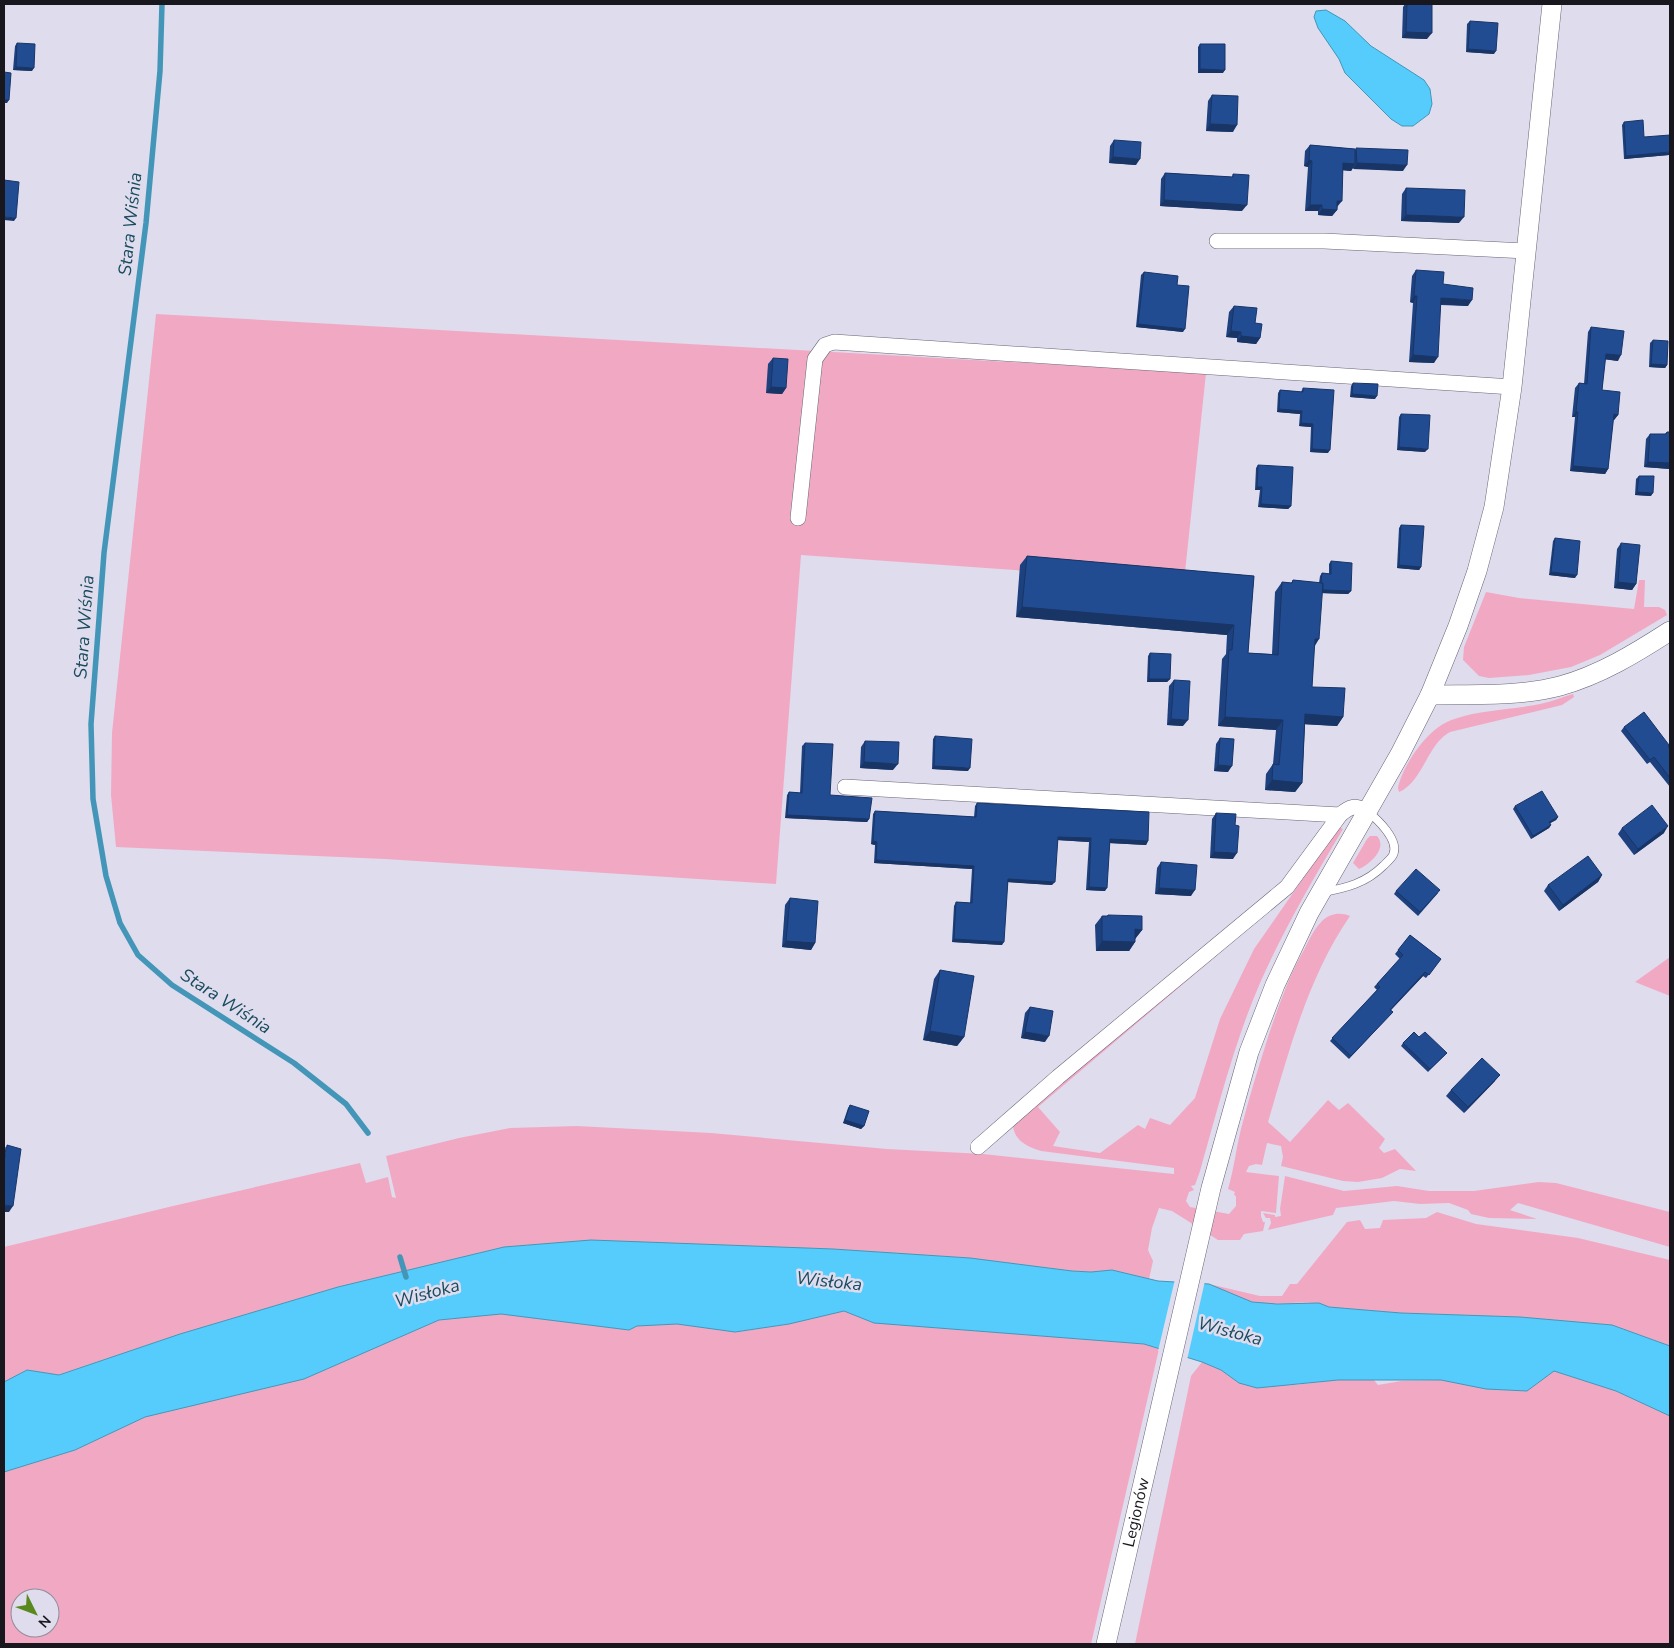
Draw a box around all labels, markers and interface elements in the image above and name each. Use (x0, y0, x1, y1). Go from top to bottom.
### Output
water label: Stara Wiśnia (113, 171, 147, 277)
water label: Stara Wiśnia (68, 574, 100, 680)
water label: Stara Wiśnia (176, 963, 276, 1039)
water label: Wisłoka (795, 1266, 863, 1296)
water label: Wisłoka (392, 1273, 462, 1313)
water label: Wisłoka (1195, 1311, 1265, 1351)
street label: Legionów (1118, 1475, 1155, 1549)
north arrow (10, 1588, 60, 1638)
text: N (34, 1611, 55, 1632)

